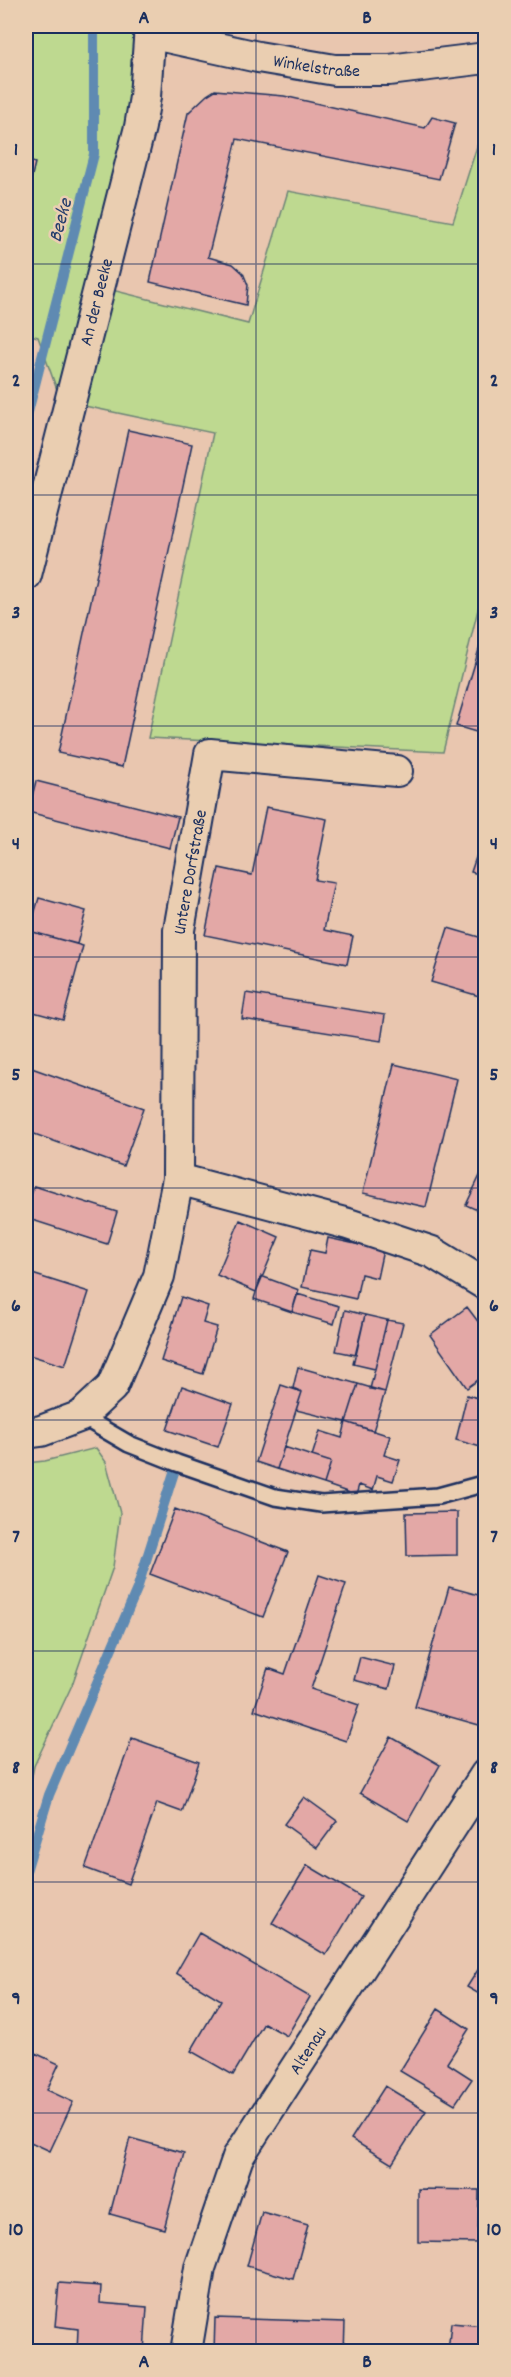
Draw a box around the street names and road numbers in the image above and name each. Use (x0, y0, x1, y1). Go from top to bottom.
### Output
street label: Winkelstraße (271, 50, 360, 85)
street label: An der Beeke (75, 256, 121, 349)
street label: Untere Dorfstraße (168, 808, 215, 937)
street label: Altenau (284, 2022, 334, 2080)

